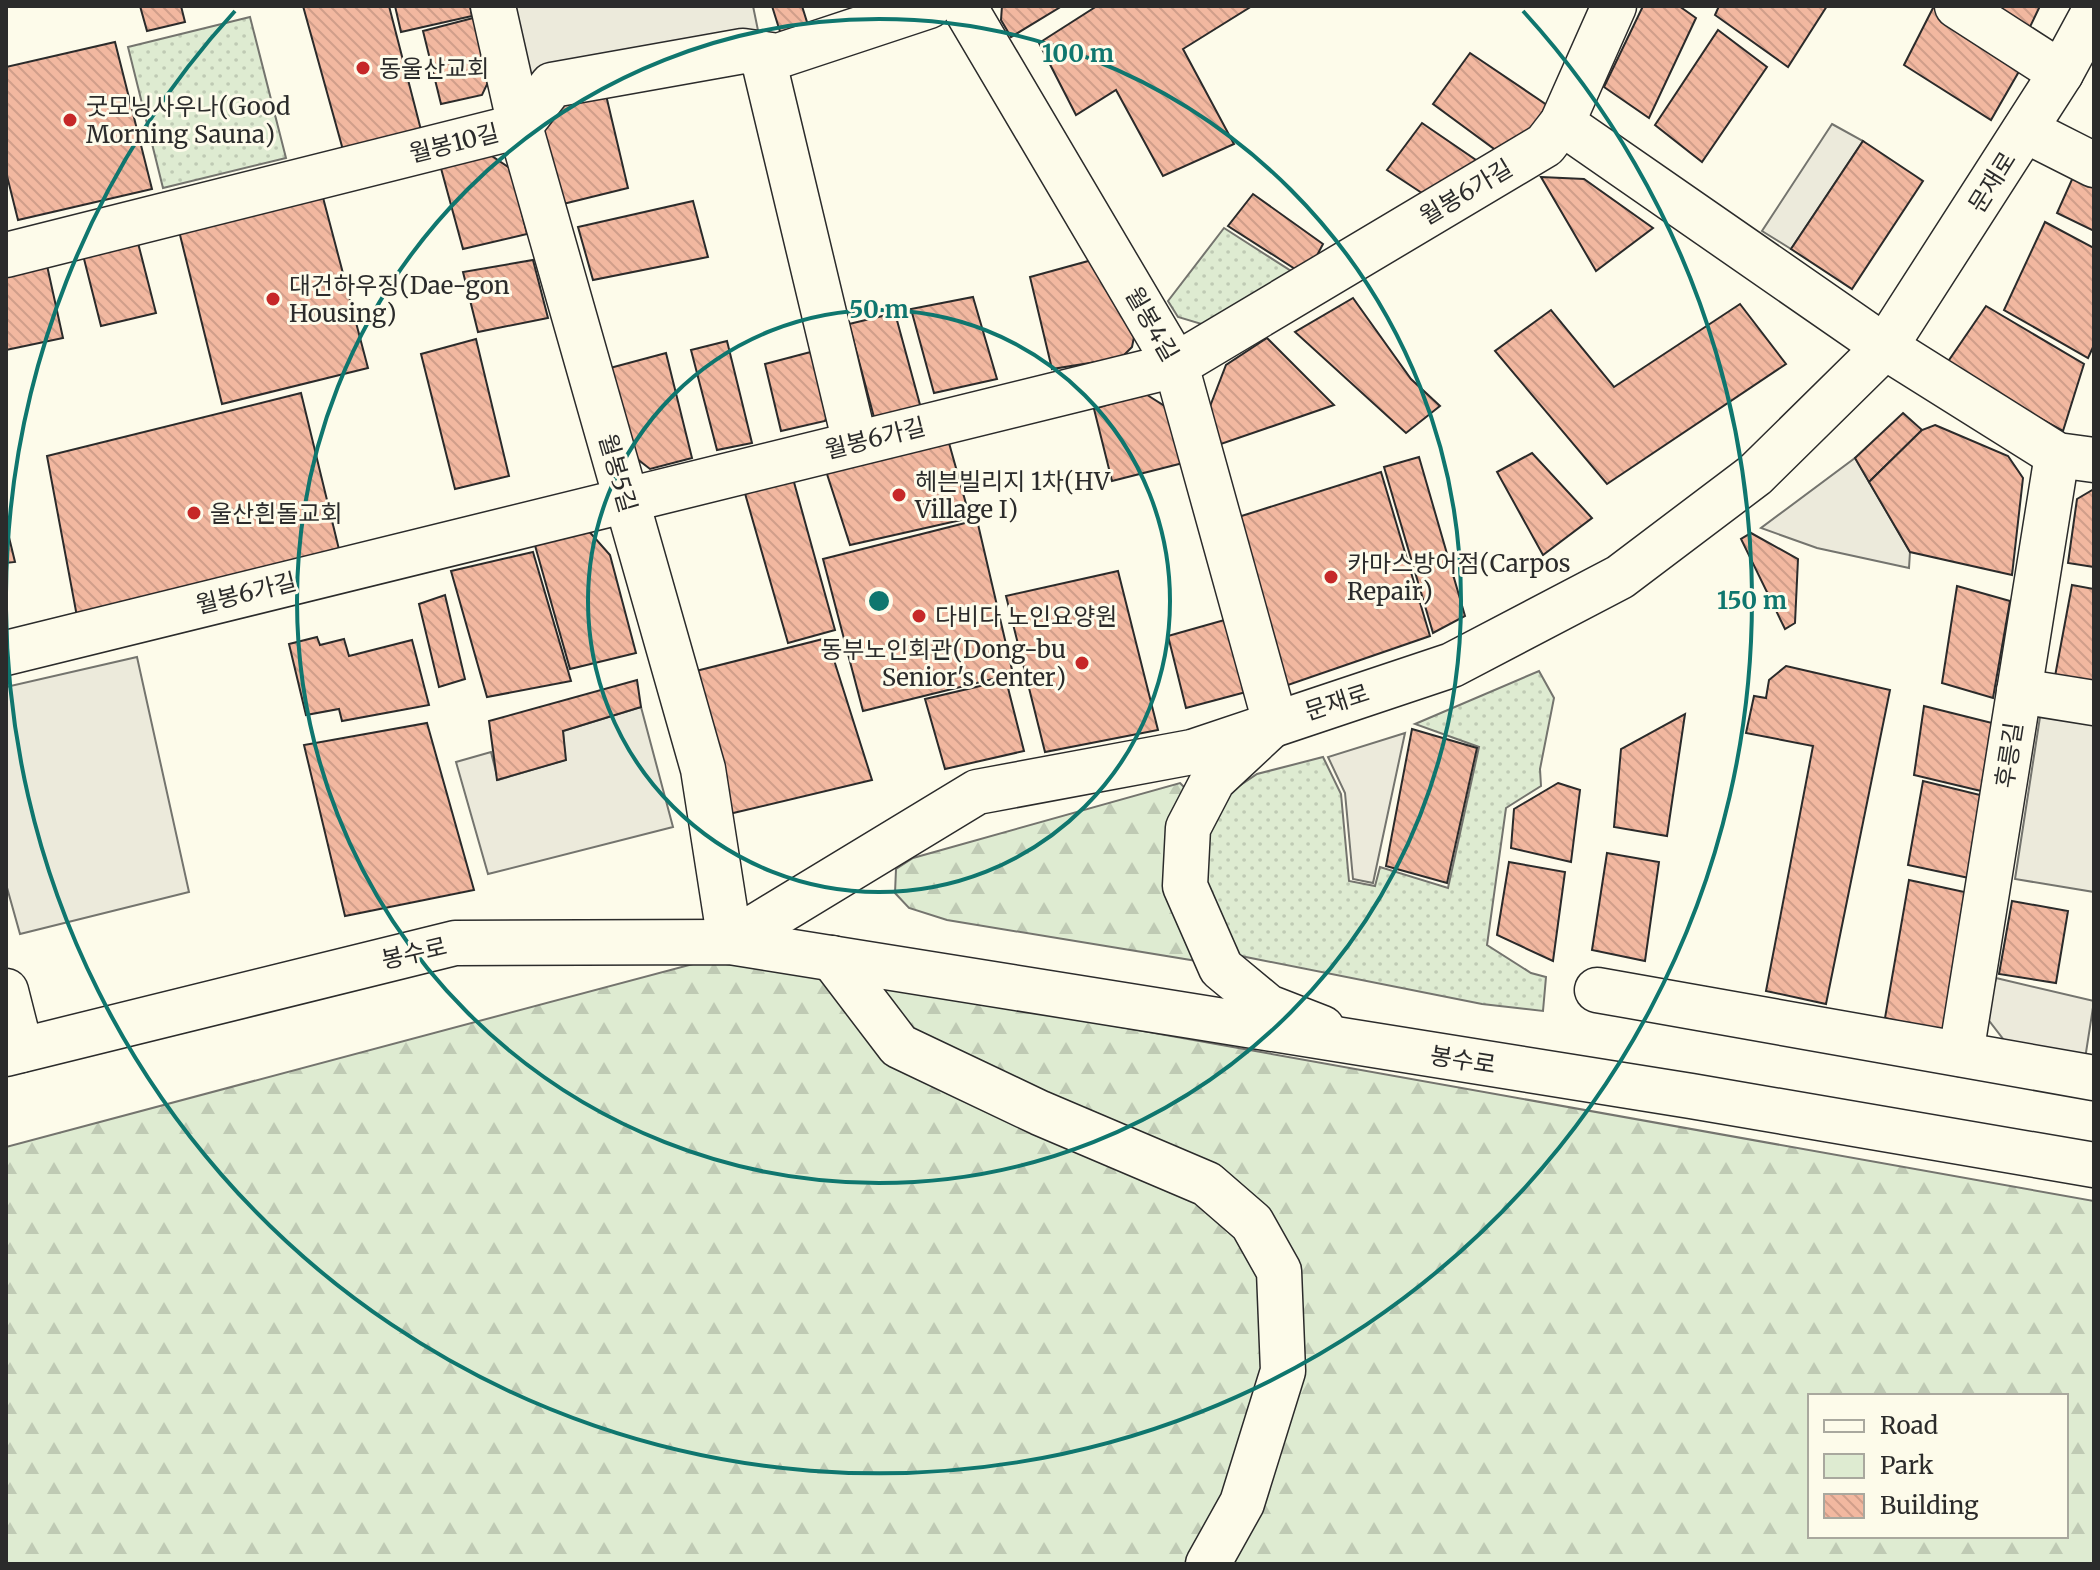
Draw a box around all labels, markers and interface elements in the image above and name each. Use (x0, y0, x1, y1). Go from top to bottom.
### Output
text: 100 m (1042, 38, 1114, 69)
place label: 동울산교회 (379, 53, 489, 84)
marker: 동울산교회 (354, 59, 372, 77)
place label: 굿모닝사우나(Good Morning Sauna) (86, 91, 290, 150)
marker: 굿모닝사우나(Good Morning Sauna) (61, 111, 79, 129)
street label: 월봉10길 (406, 117, 502, 169)
street label: 문재로 (1961, 146, 2023, 218)
street label: 월봉6가길 (1414, 152, 1518, 232)
place label: 대건하우징(Dae-gon Housing) (289, 270, 510, 329)
street label: 월봉4길 (1118, 281, 1186, 367)
marker: 대건하우징(Dae-gon Housing) (264, 290, 282, 308)
text: 50 m (849, 294, 909, 325)
street label: 월봉6가길 (821, 411, 929, 465)
street label: 월봉5길 (592, 430, 644, 516)
place label: 헤븐빌리지 1차(HV Village I) (914, 466, 1111, 525)
marker: 헤븐빌리지 1차(HV Village I) (890, 486, 908, 504)
place label: 울산흰돌교회 (210, 498, 342, 529)
marker: 울산흰돌교회 (185, 504, 203, 522)
place label: 카마스방어점(Carpos Repair) (1347, 548, 1571, 607)
street label: 월봉6가길 (192, 566, 300, 620)
marker: 카마스방어점(Carpos Repair) (1322, 568, 1340, 586)
text: 150 m (1717, 585, 1787, 616)
centre of rings (865, 587, 893, 615)
place label: 다비다 노인요양원 (935, 601, 1117, 632)
marker: 다비다 노인요양원 (910, 607, 928, 625)
place label: 동부노인회관(Dong-bu Senior's Center) (820, 634, 1066, 693)
marker: 동부노인회관(Dong-bu Senior's Center) (1073, 654, 1091, 672)
street label: 문재로 (1301, 677, 1373, 727)
street label: 후릉길 (1989, 720, 2029, 790)
street label: 봉수로 (378, 930, 450, 976)
street label: 봉수로 (1428, 1040, 1498, 1080)
legend (1808, 1394, 2068, 1538)
text: Road (1880, 1410, 1938, 1441)
text: Park (1880, 1450, 1934, 1481)
text: Building (1880, 1490, 1979, 1521)

